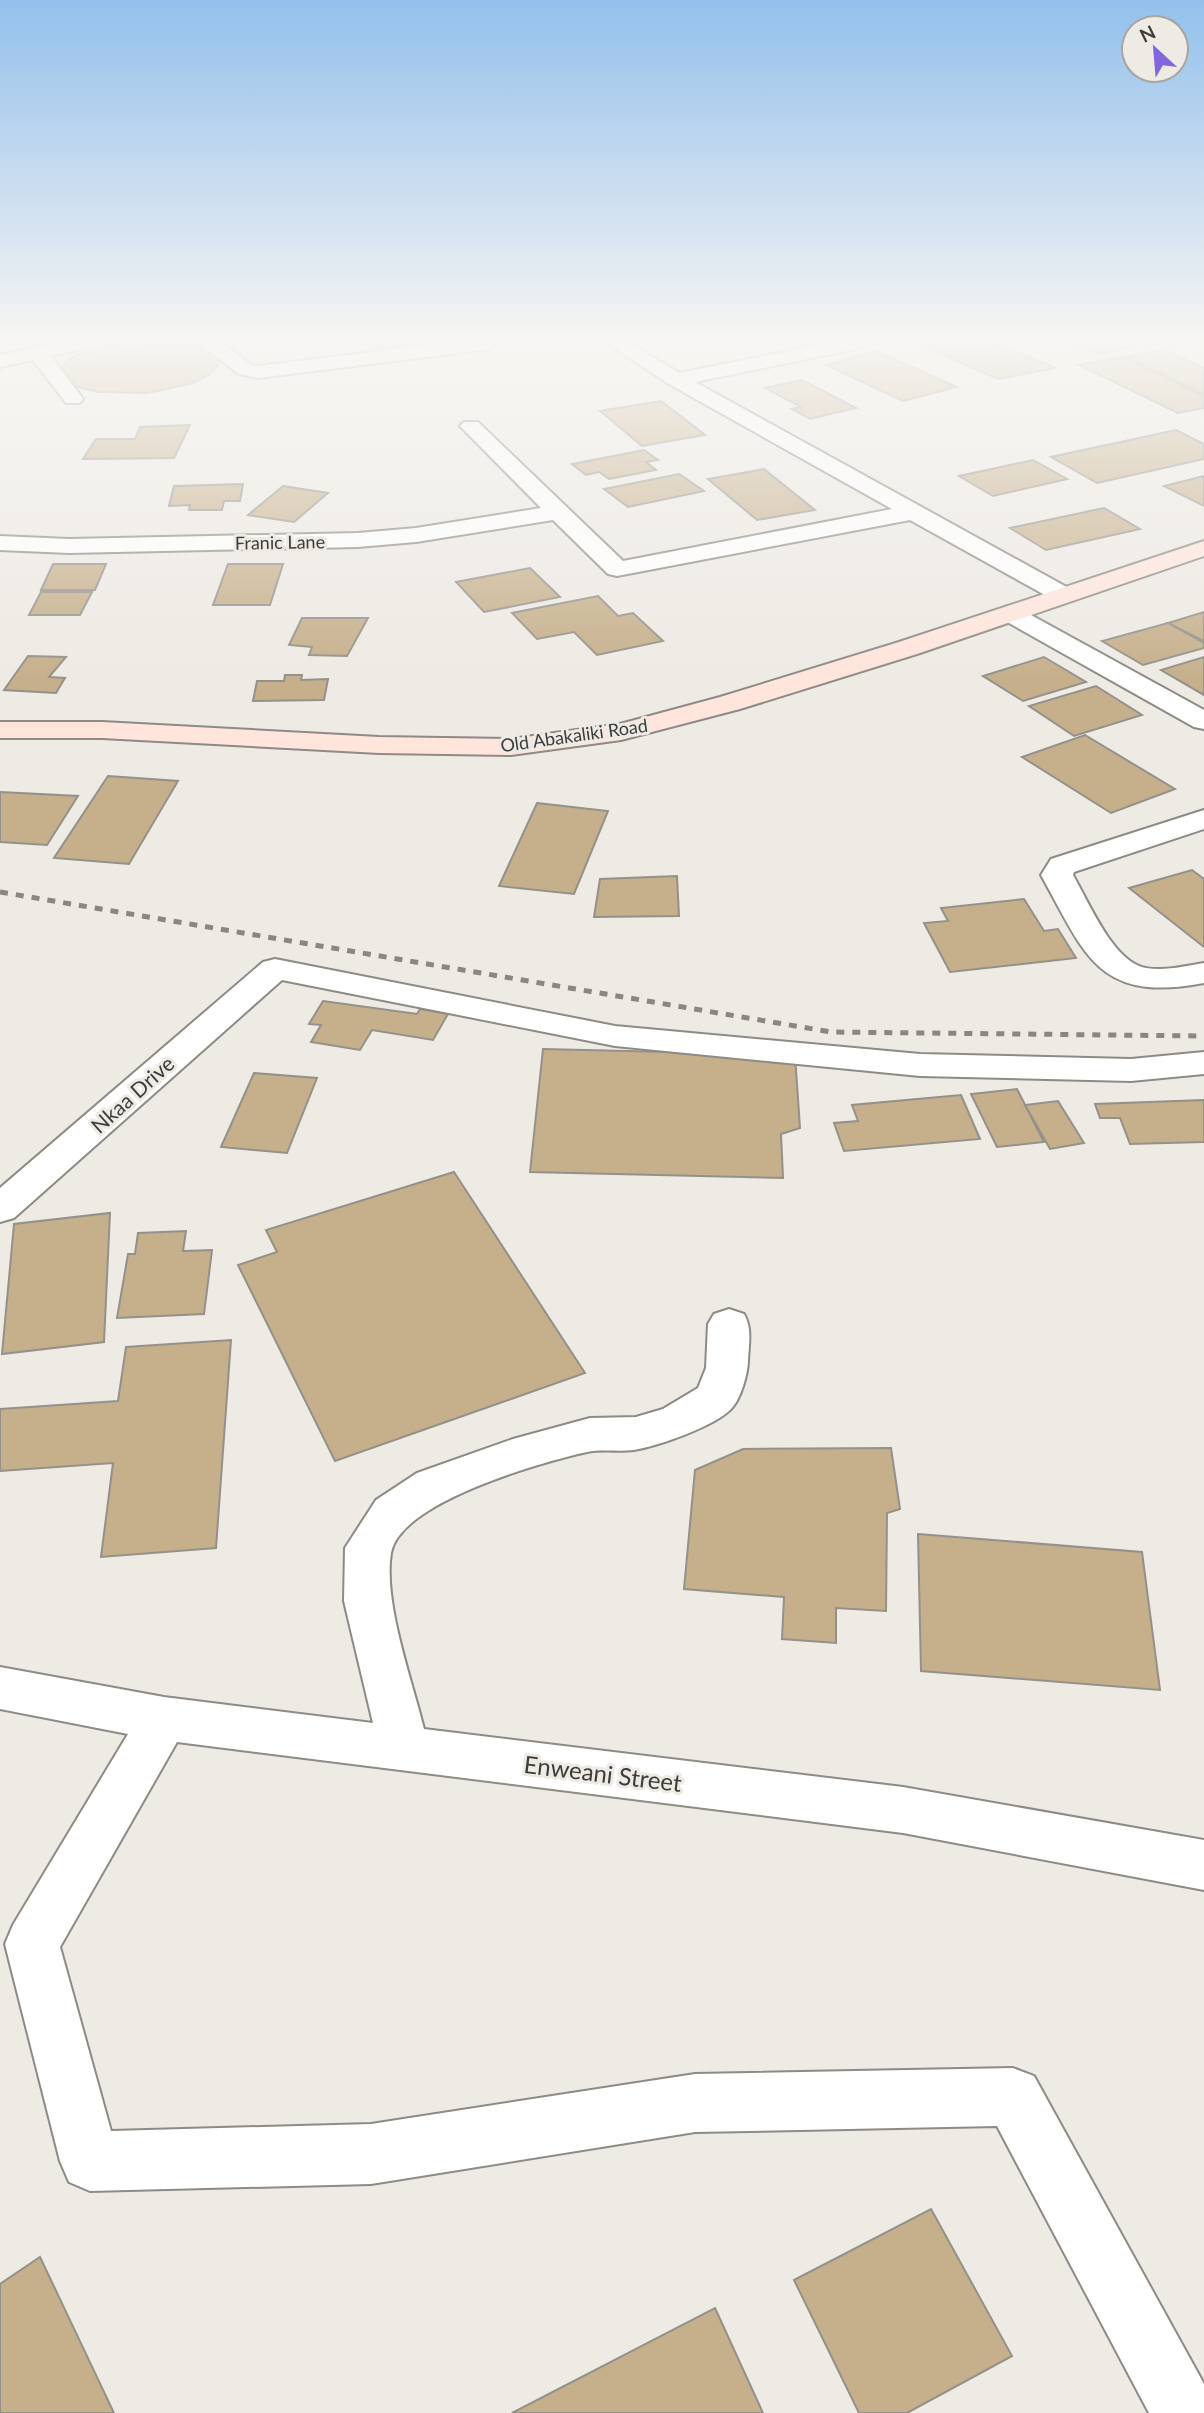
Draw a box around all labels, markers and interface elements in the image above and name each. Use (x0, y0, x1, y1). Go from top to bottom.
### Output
north arrow (1120, 14, 1190, 84)
text: N (1136, 20, 1159, 47)
street label: Franic Lane (235, 530, 325, 554)
street label: Old Abakaliki Road (499, 714, 649, 756)
street label: Nkaa Drive (85, 1050, 179, 1138)
street label: Enweani Street (523, 1749, 684, 1797)

